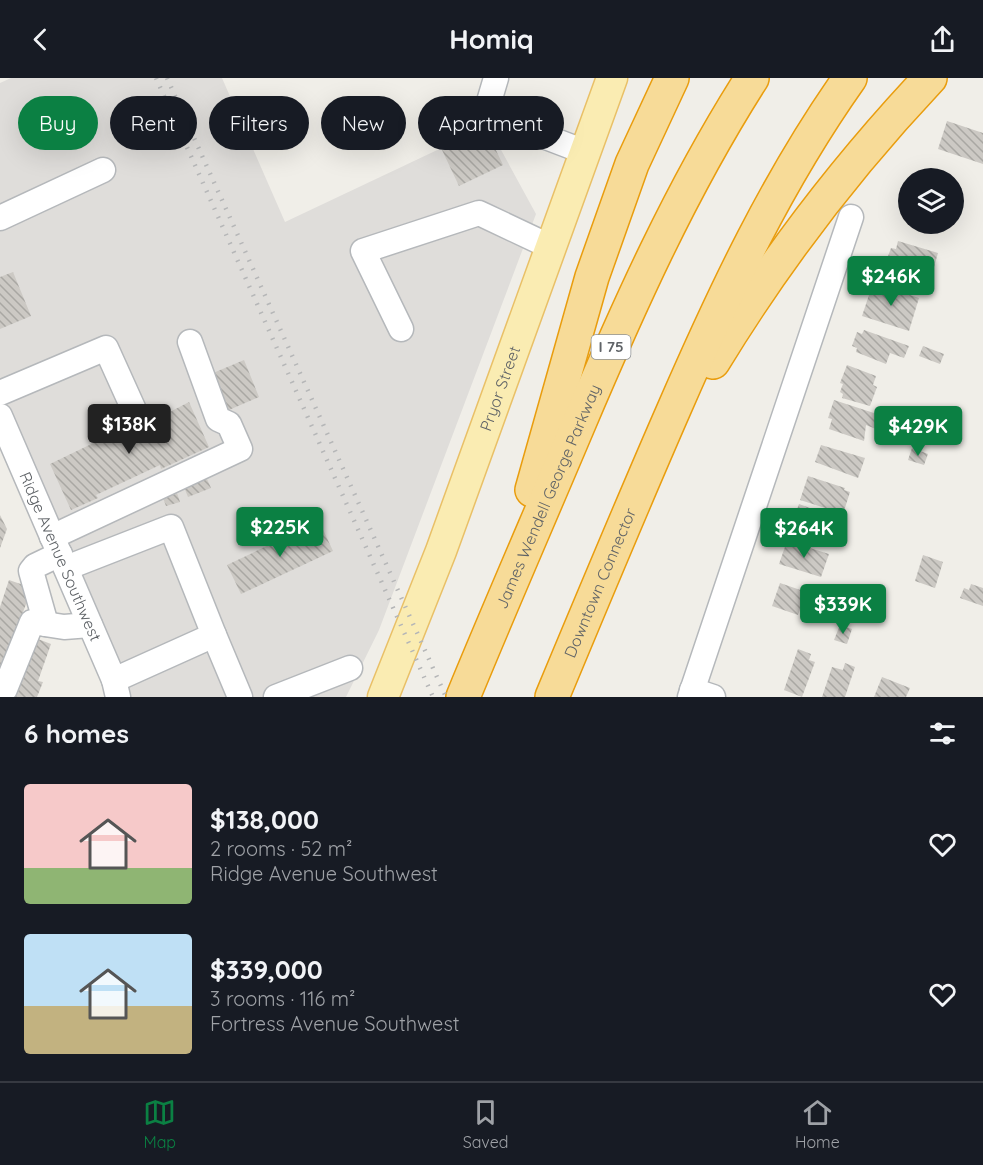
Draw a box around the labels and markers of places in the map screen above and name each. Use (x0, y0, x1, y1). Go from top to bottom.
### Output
pin: $246K (849, 256, 933, 307)
pin: $138K (87, 404, 171, 455)
pin: $429K (876, 406, 960, 457)
pin: $225K (238, 507, 322, 558)
pin: $264K (762, 508, 846, 559)
pin: $339K (801, 584, 885, 635)

